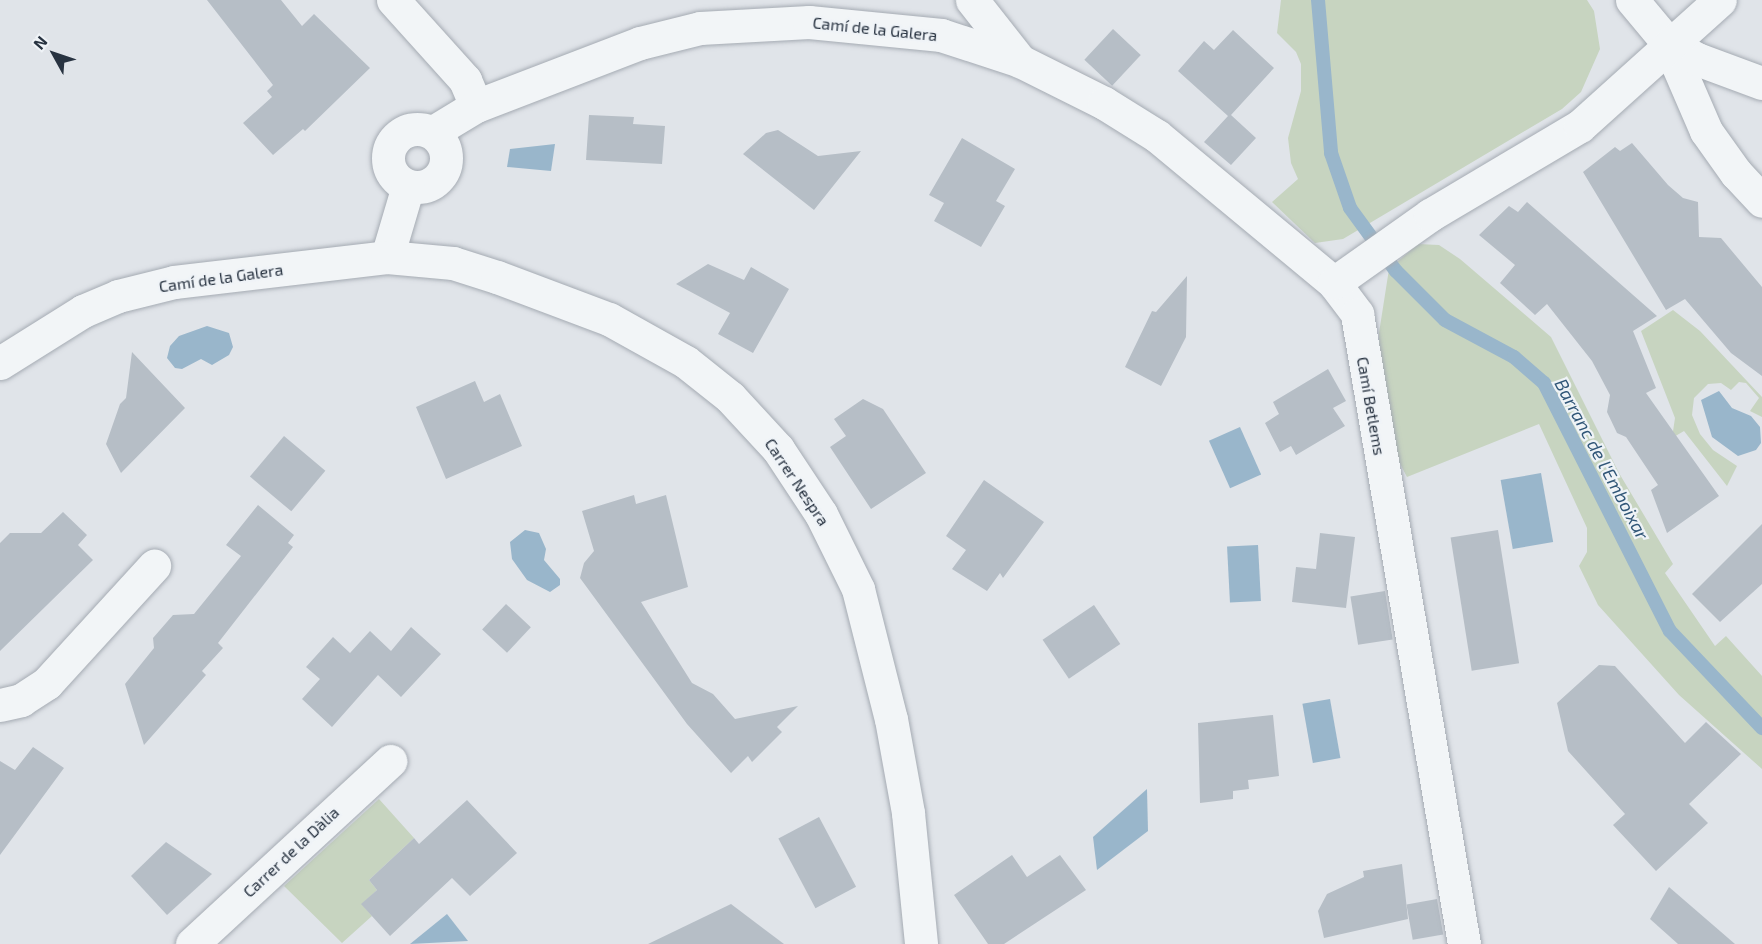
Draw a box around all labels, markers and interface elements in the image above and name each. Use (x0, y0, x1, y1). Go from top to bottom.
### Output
street label: Camí de la Galera (812, 13, 938, 45)
north arrow (24, 24, 84, 84)
text: N (29, 32, 51, 53)
street label: Camí de la Galera (158, 260, 284, 296)
street label: Camí Betlems (1353, 355, 1389, 457)
water label: Barranc de l'Emboixar (1550, 375, 1654, 543)
street label: Carrer Nespra (761, 435, 833, 529)
street label: Carrer de la Dàlia (239, 803, 343, 901)

